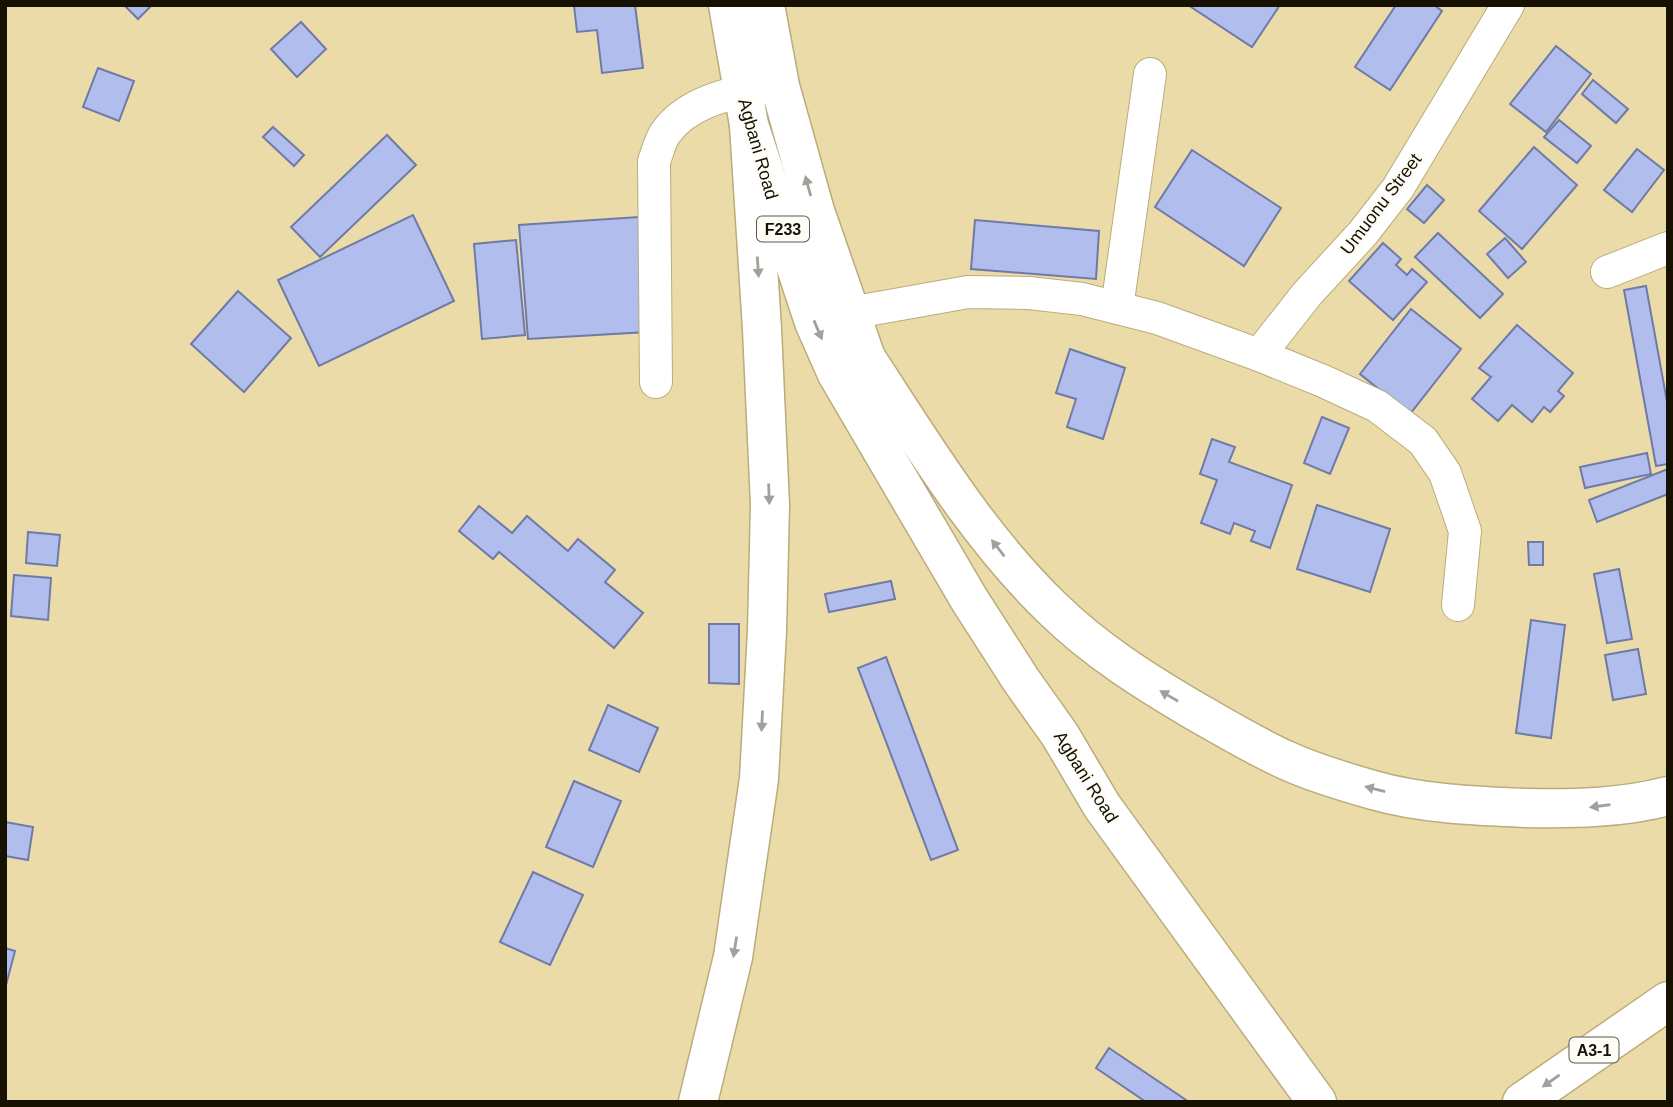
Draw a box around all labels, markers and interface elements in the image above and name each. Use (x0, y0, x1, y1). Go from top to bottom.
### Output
street label: Agbani Road (734, 96, 782, 202)
street label: Umuonu Street (1337, 150, 1425, 258)
one-way arrow (802, 175, 812, 196)
road number: F233 (757, 216, 809, 242)
one-way arrow (753, 256, 764, 278)
one-way arrow (812, 320, 823, 341)
one-way arrow (764, 483, 775, 505)
one-way arrow (990, 539, 1005, 557)
one-way arrow (1159, 689, 1178, 702)
one-way arrow (756, 711, 767, 733)
street label: Agbani Road (1050, 728, 1122, 826)
one-way arrow (1364, 783, 1386, 794)
one-way arrow (1589, 801, 1611, 812)
one-way arrow (729, 936, 740, 958)
road number: A3-1 (1570, 1038, 1618, 1062)
one-way arrow (1542, 1074, 1560, 1088)

